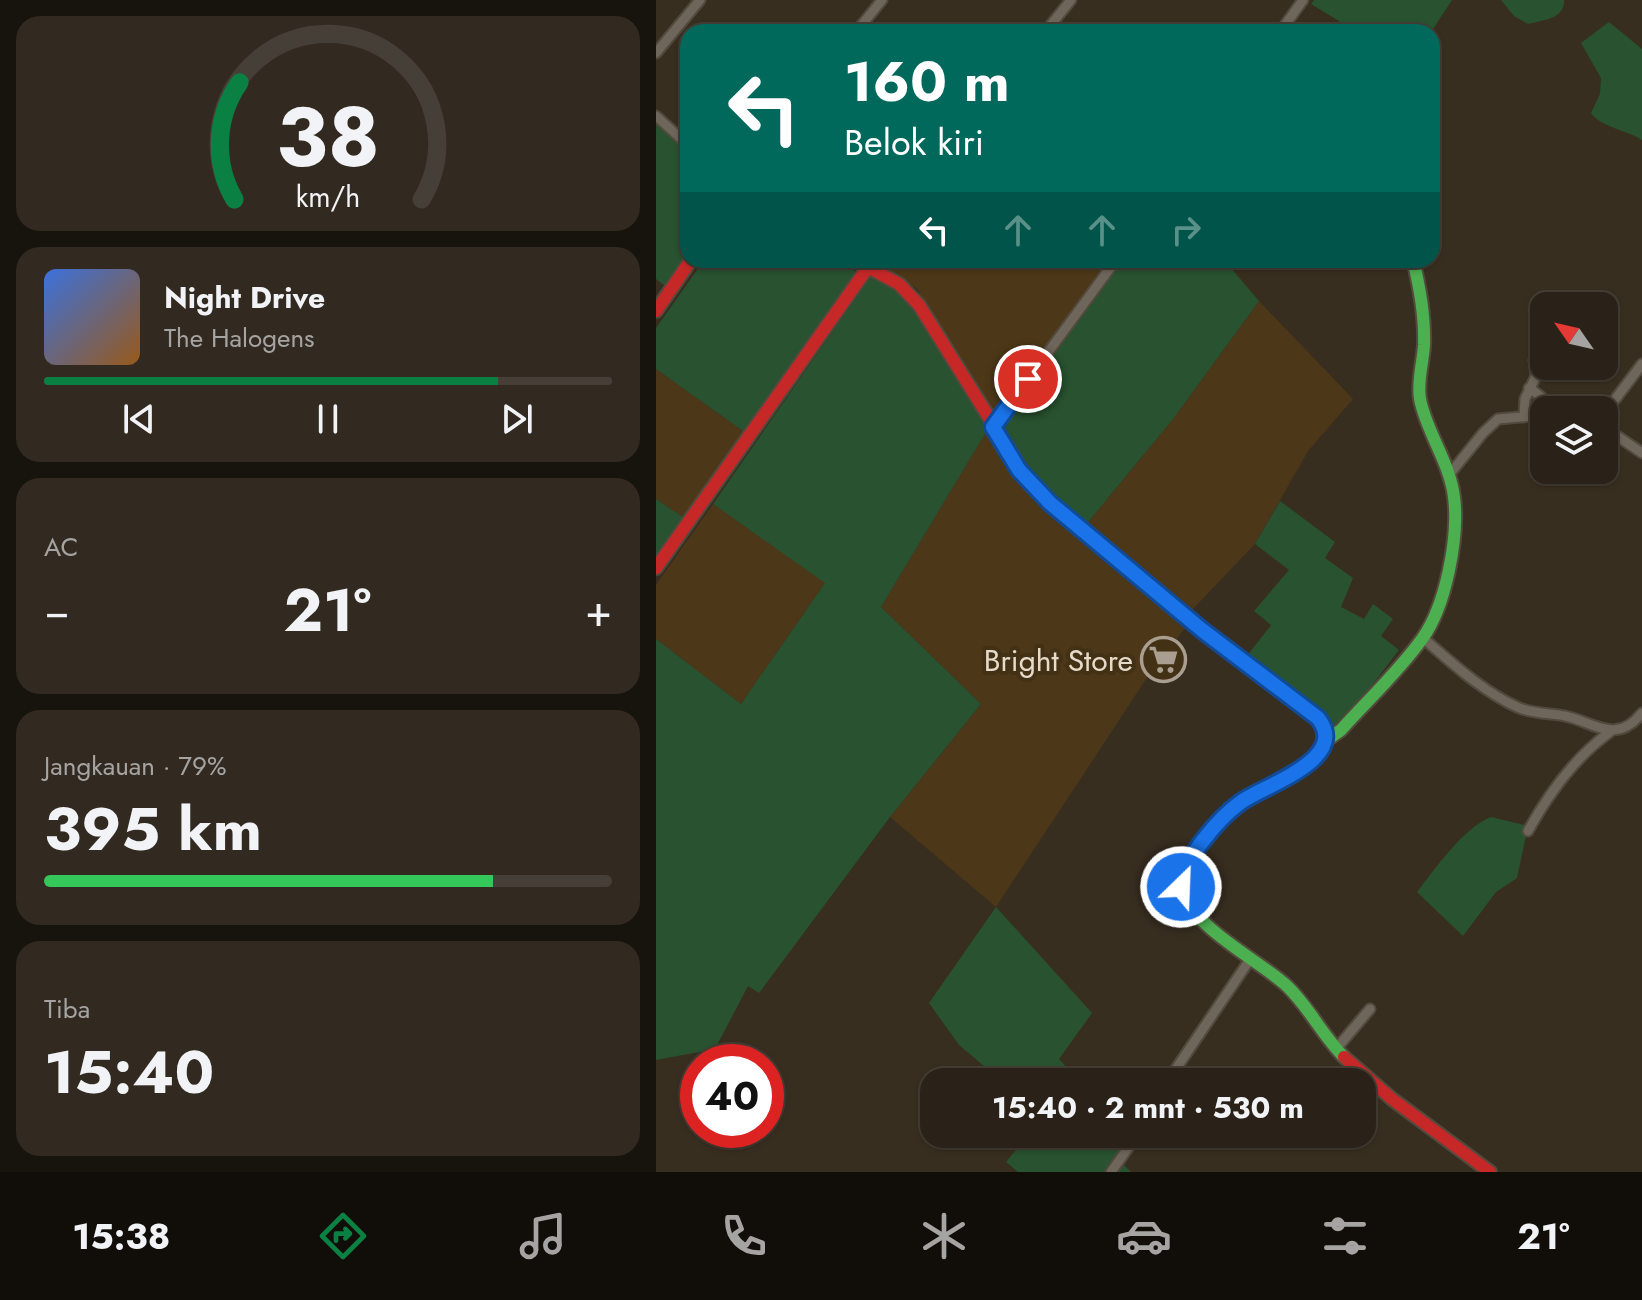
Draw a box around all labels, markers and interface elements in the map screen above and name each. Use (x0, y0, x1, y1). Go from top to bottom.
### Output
text: 160 m (844, 41, 1010, 122)
icon: left (712, 56, 816, 160)
text: 38 (276, 76, 380, 196)
text: Belok kiri (844, 116, 984, 168)
text: km/h (296, 176, 360, 218)
icon: left (912, 208, 956, 252)
icon: ahead (996, 208, 1040, 252)
icon: ahead (1080, 208, 1124, 252)
icon: right (1164, 208, 1208, 252)
text: Night Drive (164, 276, 325, 319)
north arrow (1530, 292, 1618, 380)
map controls (1530, 292, 1618, 484)
text: The Halogens (164, 319, 315, 357)
pin (994, 345, 1062, 413)
icon: arrive (1006, 357, 1050, 401)
button: layers (1530, 396, 1618, 484)
icon: previous (117, 397, 161, 441)
icon: pause (306, 397, 350, 441)
icon: next (495, 397, 539, 441)
text: AC (44, 528, 78, 566)
text: 21° (284, 567, 371, 654)
text: − (44, 579, 70, 643)
text: + (585, 579, 612, 643)
supermarket icon: Bright Store (1140, 636, 1188, 684)
place label: Bright Store (984, 639, 1133, 682)
text: Jangkauan · 79% (44, 747, 227, 785)
text: 395 km (44, 786, 262, 873)
position arrow (1139, 845, 1223, 929)
text: Tiba (44, 990, 90, 1028)
text: 15:40 (44, 1029, 214, 1116)
speed limit sign: 40 (680, 1044, 784, 1148)
text: 15:40 · 2 mnt · 530 m (992, 1086, 1304, 1129)
icon: directions (315, 1208, 371, 1264)
icon: music (515, 1208, 571, 1264)
icon: phone (716, 1208, 772, 1264)
icon: climate (916, 1208, 972, 1264)
icon: car (1116, 1208, 1172, 1264)
icon: filters (1317, 1208, 1373, 1264)
text: 15:38 (72, 1210, 170, 1262)
text: 21° (1517, 1210, 1570, 1262)

